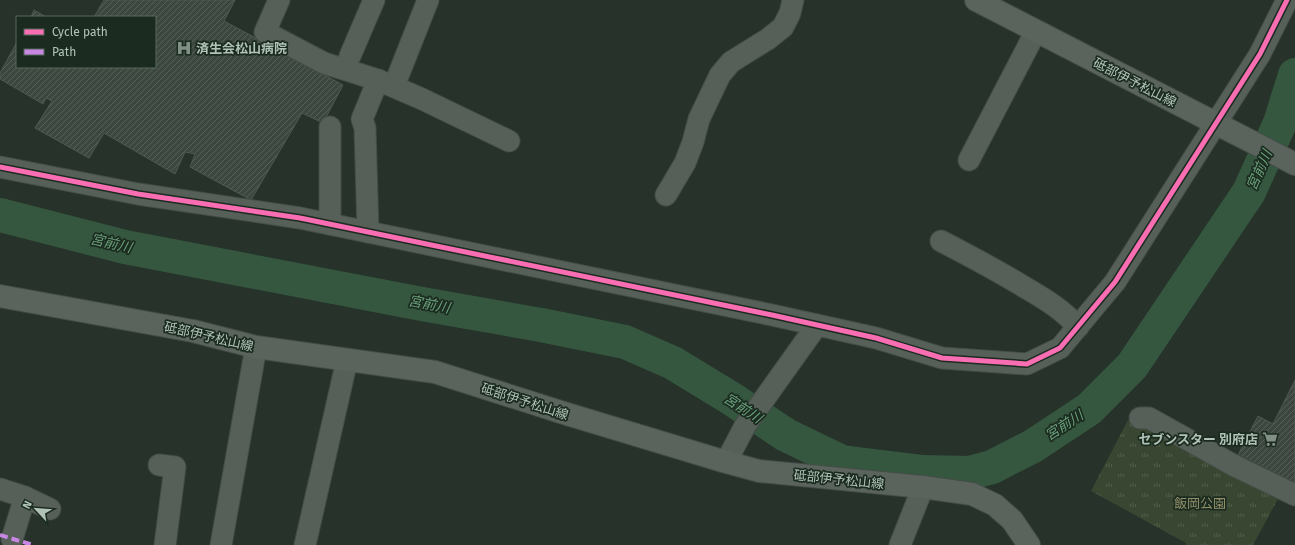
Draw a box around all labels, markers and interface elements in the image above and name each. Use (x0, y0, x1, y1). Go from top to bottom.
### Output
legend (16, 16, 156, 68)
text: Cycle path (52, 25, 108, 39)
hospital icon: 済生会松山病院 (175, 39, 193, 57)
place label: 済生会松山病院 (196, 41, 287, 56)
text: Path (52, 45, 76, 59)
street label: 砥部伊予松山線 (1091, 55, 1179, 110)
water label: 宮前川 (1243, 146, 1277, 193)
water label: 宮前川 (89, 230, 135, 257)
water label: 宮前川 (407, 292, 453, 317)
street label: 砥部伊予松山線 (163, 319, 255, 354)
street label: 砥部伊予松山線 (479, 380, 570, 423)
water label: 宮前川 (720, 390, 767, 428)
water label: 宮前川 (1042, 406, 1088, 444)
supermarket icon: セブンスター 別府店 (1261, 430, 1279, 448)
place label: セブンスター 別府店 (1138, 432, 1258, 447)
street label: 砥部伊予松山線 (793, 467, 885, 492)
north arrow (16, 489, 56, 529)
park label: 飯岡公園 (1174, 496, 1226, 511)
text: N (20, 499, 35, 511)

